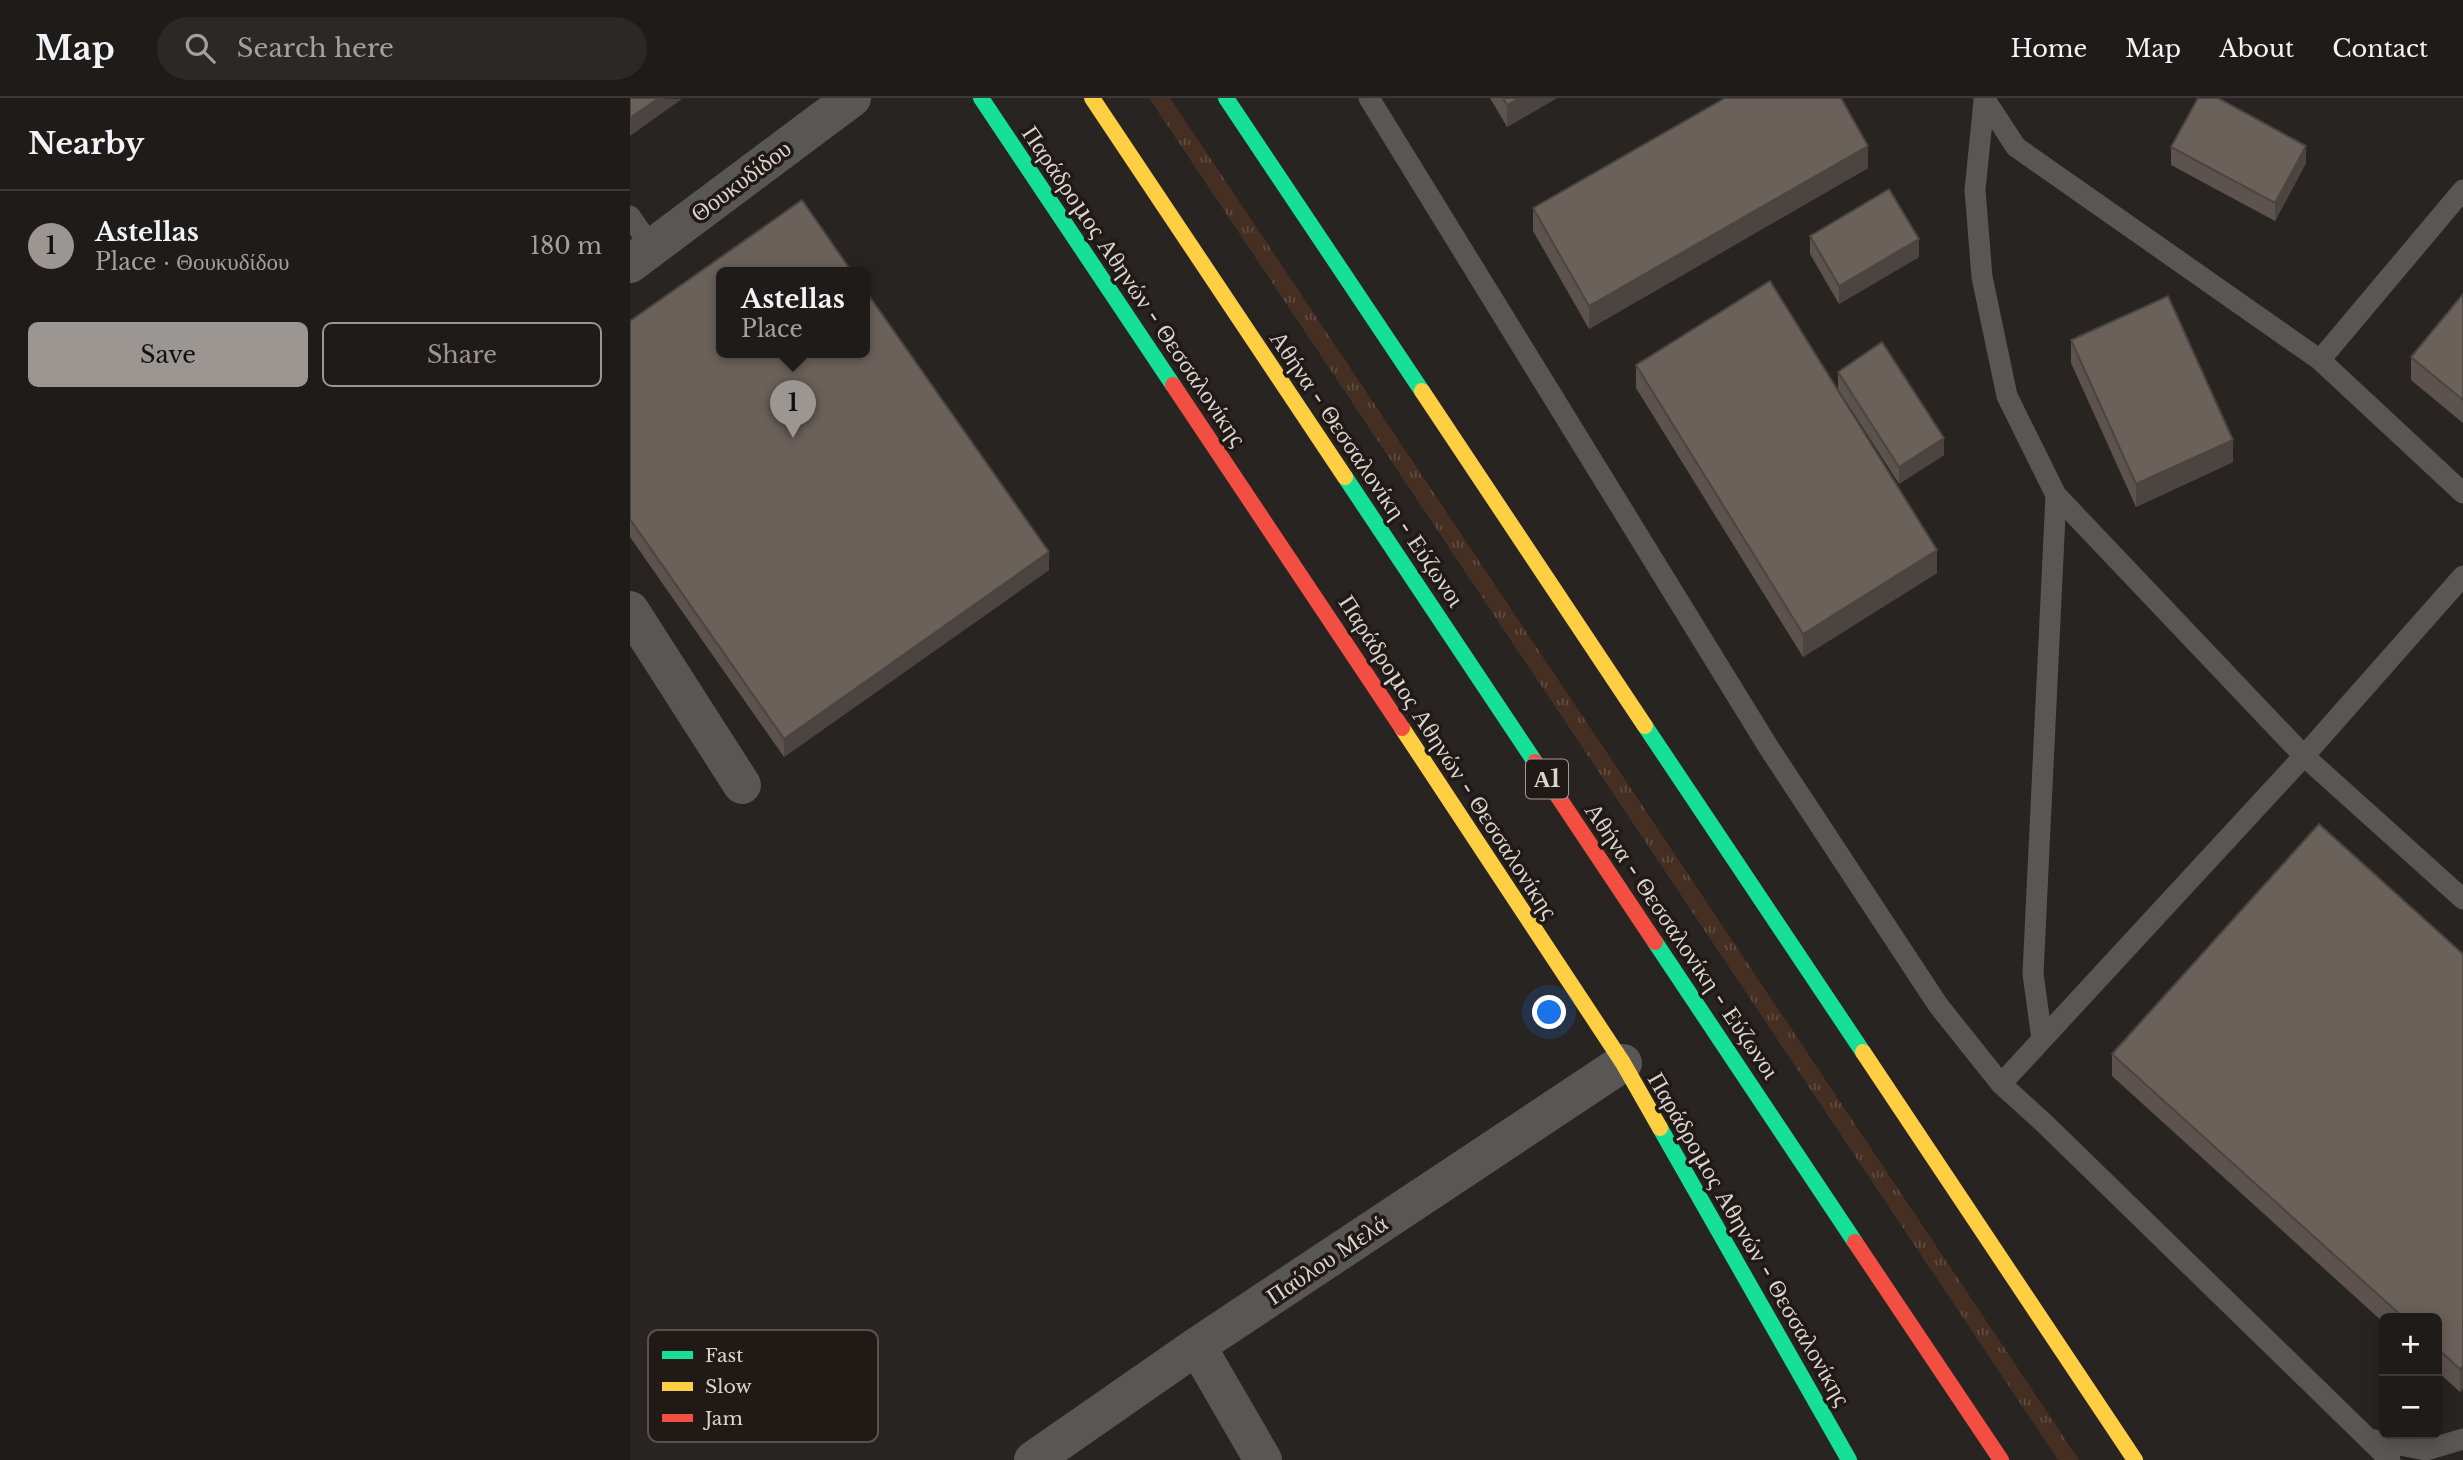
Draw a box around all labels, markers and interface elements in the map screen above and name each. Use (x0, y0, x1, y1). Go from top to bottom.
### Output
search box (157, 17, 647, 80)
text: Map (35, 28, 115, 69)
icon: search (181, 29, 219, 67)
text: Search here (237, 32, 394, 64)
text: Home (2011, 34, 2087, 63)
text: Map (2125, 34, 2181, 63)
text: About (2219, 34, 2294, 63)
text: Contact (2332, 34, 2428, 63)
street label: Παράδρομος Αθηνών - Θεσσαλονίκης (1016, 120, 1253, 452)
text: Nearby (28, 125, 144, 162)
street label: Θουκυδίδου (685, 133, 797, 228)
text: Astellas (95, 216, 199, 248)
text: 1 (46, 232, 56, 260)
text: 180 m (530, 232, 602, 260)
text: Place · Θουκυδίδου (95, 248, 290, 276)
popup (716, 267, 870, 358)
text: Astellas (741, 283, 845, 315)
text: Place (741, 315, 803, 343)
button: Save (28, 322, 308, 387)
button: Share (322, 322, 602, 387)
street label: Αθήνα - Θεσσαλονίκη - Εύζωνοι (1264, 325, 1471, 613)
pin: 1 (770, 380, 816, 438)
street label: Παράδρομος Αθηνών - Θεσσαλονίκης (1333, 589, 1564, 924)
road number: Α1 (1526, 760, 1568, 799)
street label: Αθήνα - Θεσσαλονίκη - Εύζωνοι (1579, 797, 1786, 1085)
your location (1532, 995, 1566, 1029)
street label: Παράδρομος Αθηνών - Θεσσαλονίκης (1642, 1067, 1857, 1411)
street label: Παύλου Μελά (1261, 1208, 1393, 1311)
map controls (2379, 1313, 2442, 1439)
button: + (2379, 1313, 2442, 1376)
legend (648, 1330, 878, 1442)
text: Fast (705, 1344, 744, 1367)
text: Slow (705, 1375, 752, 1398)
button: − (2379, 1376, 2442, 1439)
text: Jam (702, 1407, 743, 1430)

